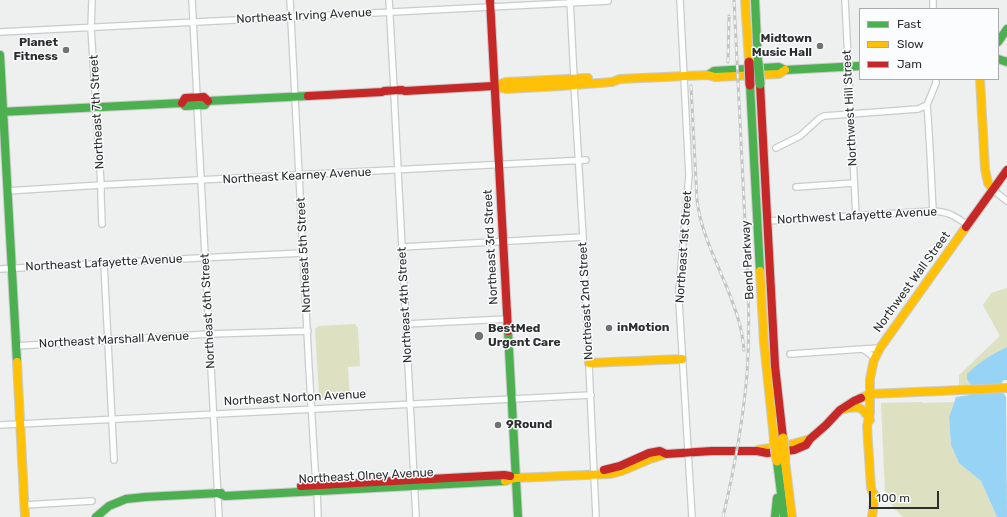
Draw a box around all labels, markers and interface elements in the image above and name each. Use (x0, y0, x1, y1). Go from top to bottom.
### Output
street label: Northeast Irving Avenue (236, 5, 372, 27)
legend (859, 8, 999, 80)
text: Fast (897, 17, 921, 31)
place label: Midtown Music Hall (752, 32, 812, 60)
place label: Planet Fitness (13, 36, 58, 64)
text: Slow (897, 37, 924, 51)
marker: Midtown Music Hall (815, 41, 825, 51)
marker: Planet Fitness (61, 45, 71, 55)
street label: Northwest Hill Street (840, 49, 860, 167)
street label: Northeast 7th Street (87, 54, 107, 170)
text: Jam (897, 57, 922, 71)
street label: Northeast Kearney Avenue (222, 165, 372, 187)
street label: Northeast 3rd Street (481, 189, 501, 305)
street label: Northeast 1st Street (673, 190, 695, 304)
street label: Northeast 5th Street (294, 197, 314, 313)
street label: Northwest Lafayette Avenue (777, 205, 937, 227)
street label: Bend Parkway (739, 220, 757, 300)
street label: Northwest Wall Street (871, 229, 953, 335)
street label: Northeast 2nd Street (576, 242, 596, 360)
street label: Northeast 4th Street (395, 247, 415, 363)
street label: Northeast Lafayette Avenue (25, 252, 183, 274)
street label: Northeast 6th Street (198, 253, 218, 369)
place label: inMotion (617, 321, 669, 335)
place label: BestMed Urgent Care (488, 322, 561, 350)
marker: inMotion (604, 323, 614, 333)
street label: Northeast Marshall Avenue (39, 329, 189, 351)
marker: BestMed Urgent Care (473, 330, 485, 342)
street label: Northeast Norton Avenue (223, 387, 367, 409)
place label: 9Round (506, 418, 552, 432)
marker: 9Round (493, 420, 503, 430)
street label: Northeast Olney Avenue (298, 465, 434, 487)
scale bar (871, 483, 941, 509)
text: 100 m (876, 491, 910, 505)

